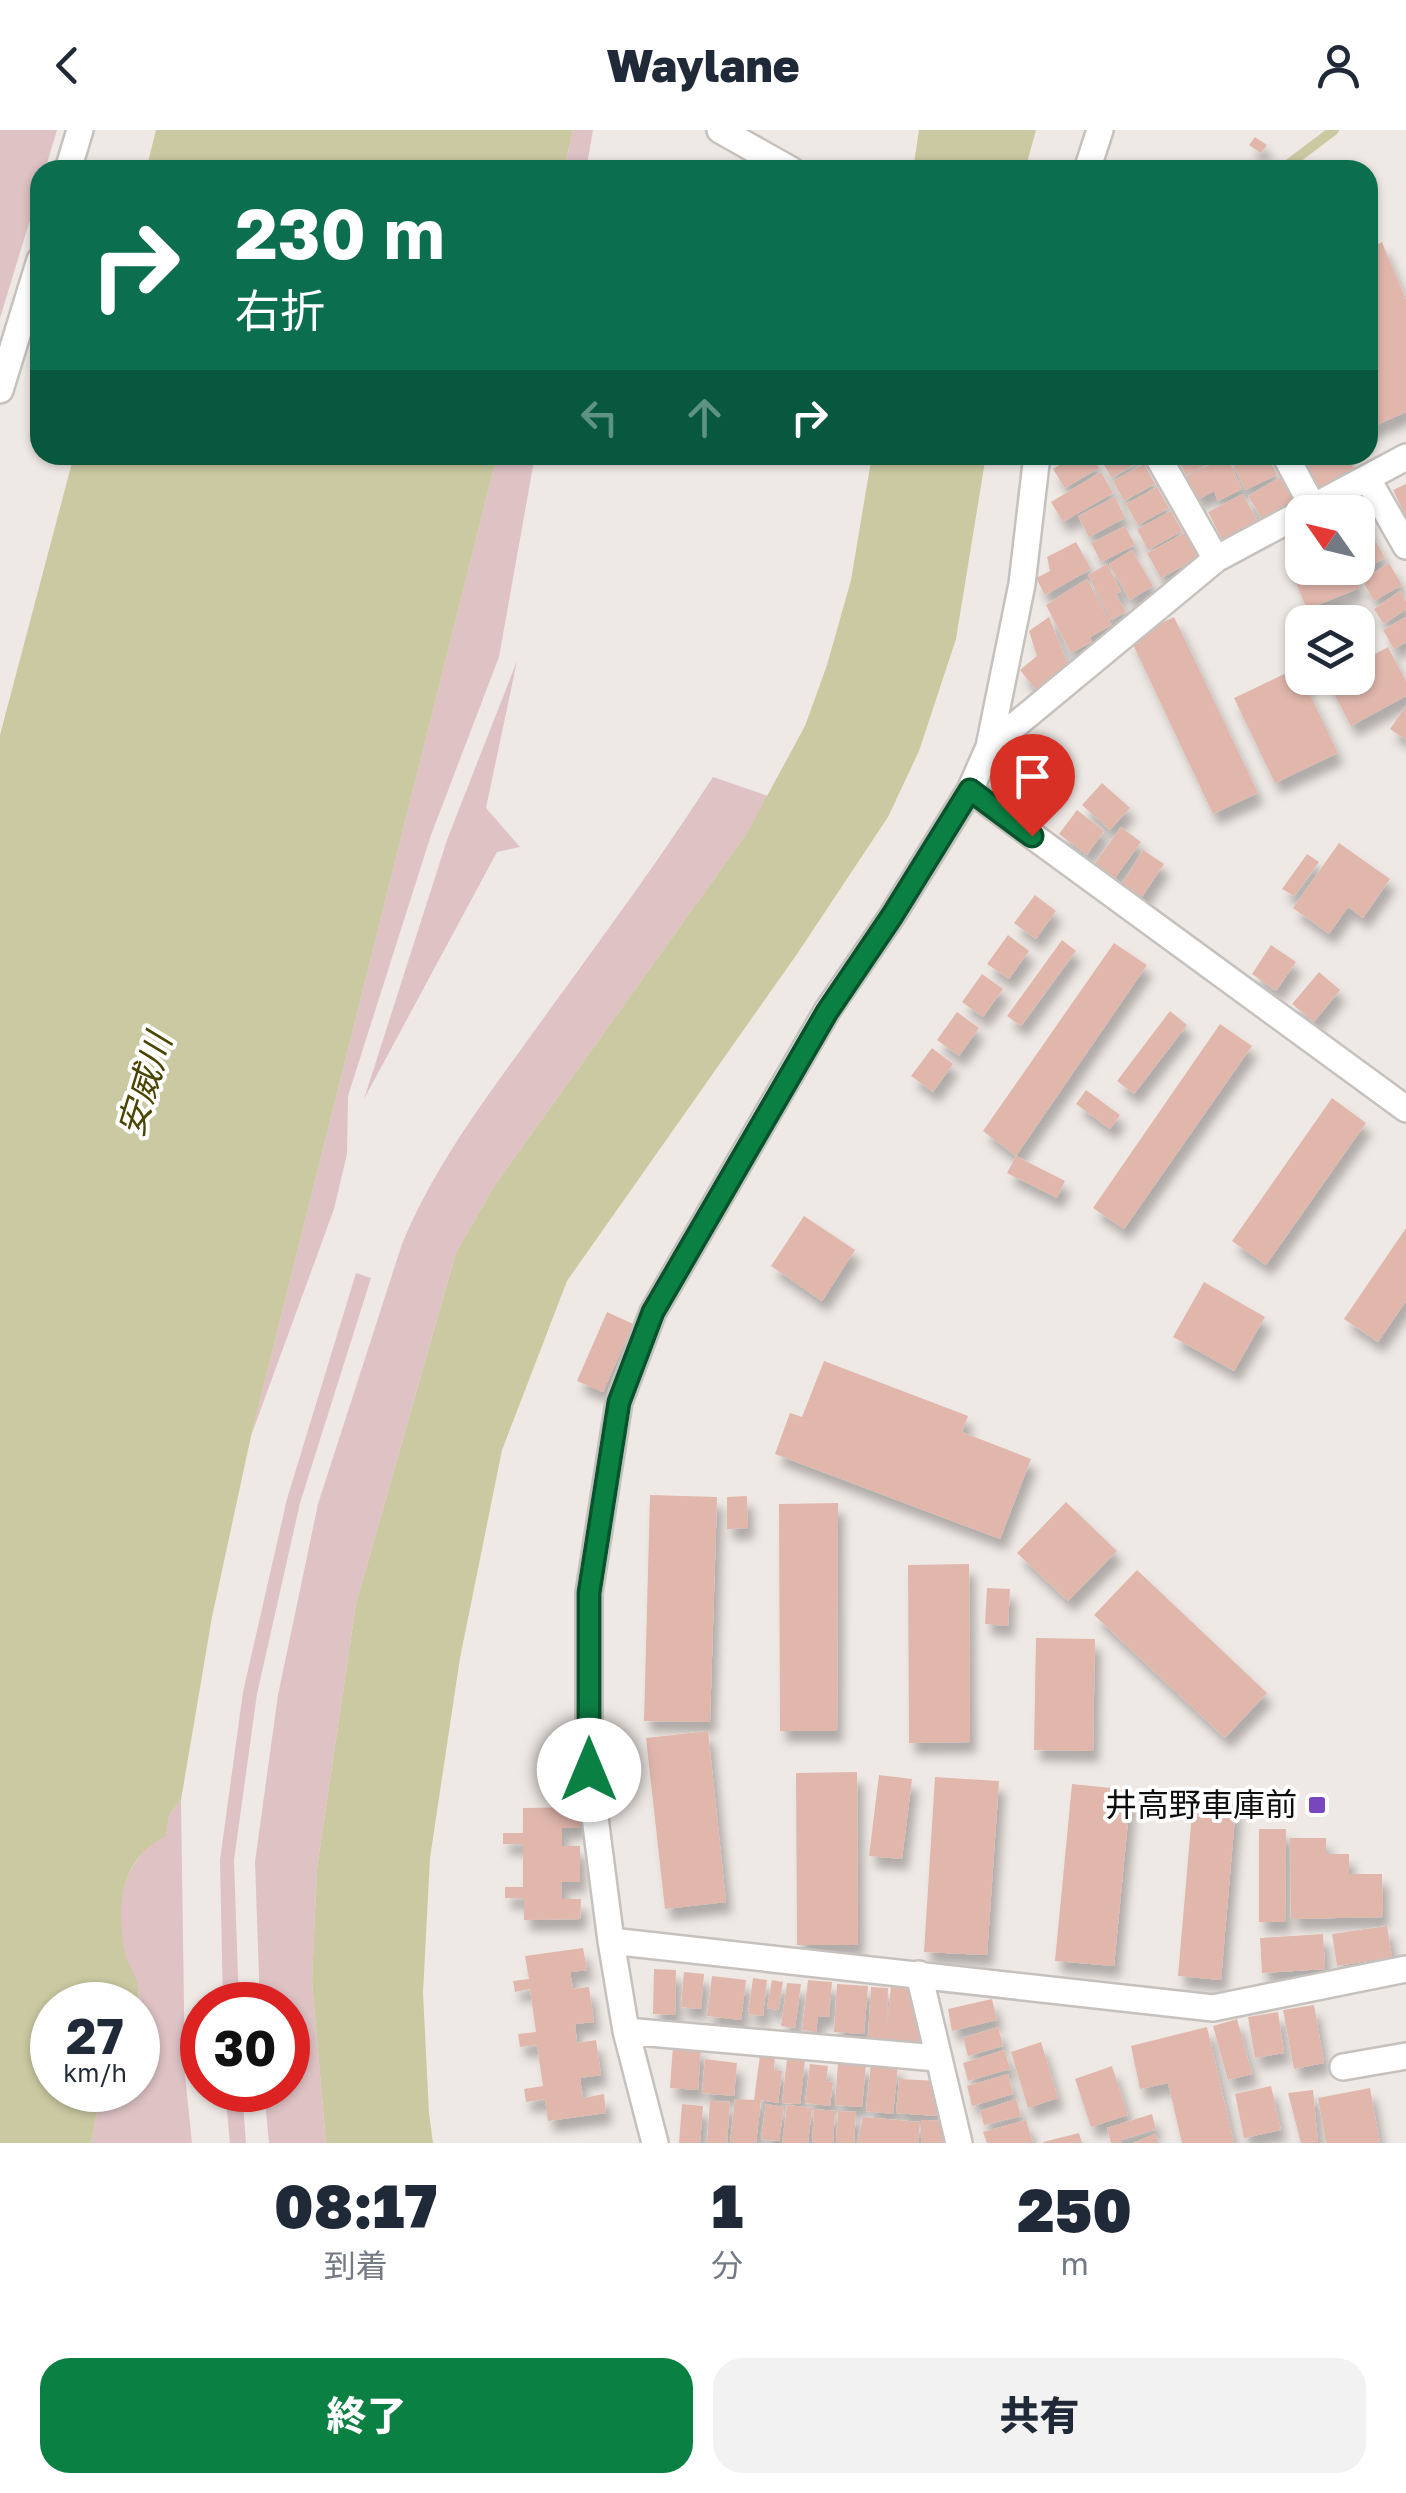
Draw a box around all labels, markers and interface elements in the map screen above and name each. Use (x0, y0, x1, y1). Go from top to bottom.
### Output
icon: back (40, 38, 95, 93)
text: Waylane (606, 38, 800, 92)
icon: person (1311, 38, 1366, 93)
text: 230 m (235, 190, 445, 274)
icon: right (70, 200, 200, 330)
text: 右折 (235, 283, 325, 337)
icon: left (572, 390, 627, 445)
icon: ahead (677, 390, 732, 445)
icon: right (782, 390, 837, 445)
north arrow (1285, 495, 1375, 585)
map controls (1285, 495, 1375, 695)
button: layers (1285, 605, 1375, 695)
pin (990, 734, 1075, 837)
icon: arrive (1005, 749, 1060, 804)
water label: 安威川 (109, 1025, 181, 1141)
position arrow (537, 1718, 641, 1822)
place label: 井高野車庫前 (1105, 1785, 1297, 1823)
marker: 井高野車庫前 (1306, 1794, 1328, 1816)
speed limit sign: 30 (180, 1982, 310, 2112)
text: 27 (66, 2005, 124, 2065)
text: km/h (63, 2057, 127, 2088)
text: 08:17 (274, 2169, 437, 2241)
text: 1 (711, 2169, 743, 2241)
text: 250 (1017, 2173, 1132, 2245)
text: m (1060, 2244, 1089, 2282)
text: 到着 (324, 2246, 388, 2284)
text: 分 (711, 2246, 743, 2284)
button: 終了 (40, 2358, 693, 2473)
button: 共有 (713, 2358, 1366, 2473)

